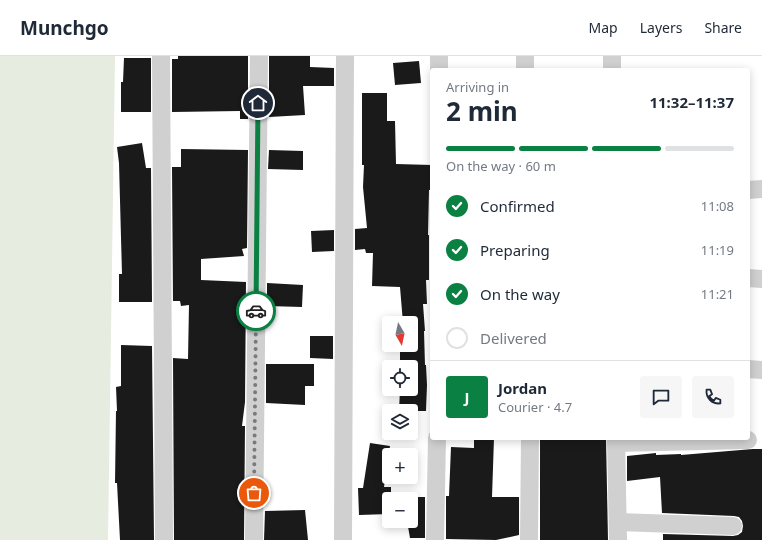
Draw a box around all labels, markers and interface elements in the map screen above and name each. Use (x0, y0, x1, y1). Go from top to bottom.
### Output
text: Munchgo (20, 15, 109, 41)
text: Map (589, 18, 618, 37)
text: Layers (640, 18, 682, 37)
text: Share (704, 18, 742, 37)
text: Arriving in (446, 78, 509, 96)
pin (241, 86, 275, 120)
icon: home (247, 92, 269, 114)
text: 11:32–11:37 (649, 92, 734, 112)
text: 2 min (446, 93, 518, 129)
text: On the way · 60 m (446, 157, 556, 175)
icon: check (446, 195, 468, 217)
text: Confirmed (480, 196, 555, 216)
text: 11:08 (701, 197, 734, 215)
icon: check (446, 239, 468, 261)
text: Preparing (480, 240, 550, 260)
text: 11:19 (701, 241, 734, 259)
icon: check (446, 283, 468, 305)
text: On the way (480, 284, 560, 304)
text: 11:21 (701, 285, 734, 303)
courier (236, 291, 276, 331)
icon: car (245, 300, 267, 322)
north arrow (382, 316, 418, 352)
map controls (382, 316, 418, 528)
text: Delivered (480, 328, 547, 348)
button: locate (382, 360, 418, 396)
button: chat (640, 376, 682, 418)
button: phone (692, 376, 734, 418)
text: Jordan (498, 378, 547, 398)
text: J (465, 387, 469, 407)
text: Courier · 4.7 (498, 398, 572, 416)
button: layers (382, 404, 418, 440)
button: + (382, 448, 418, 484)
pin (237, 476, 271, 510)
icon: bag (243, 482, 265, 504)
button: − (382, 492, 418, 528)

